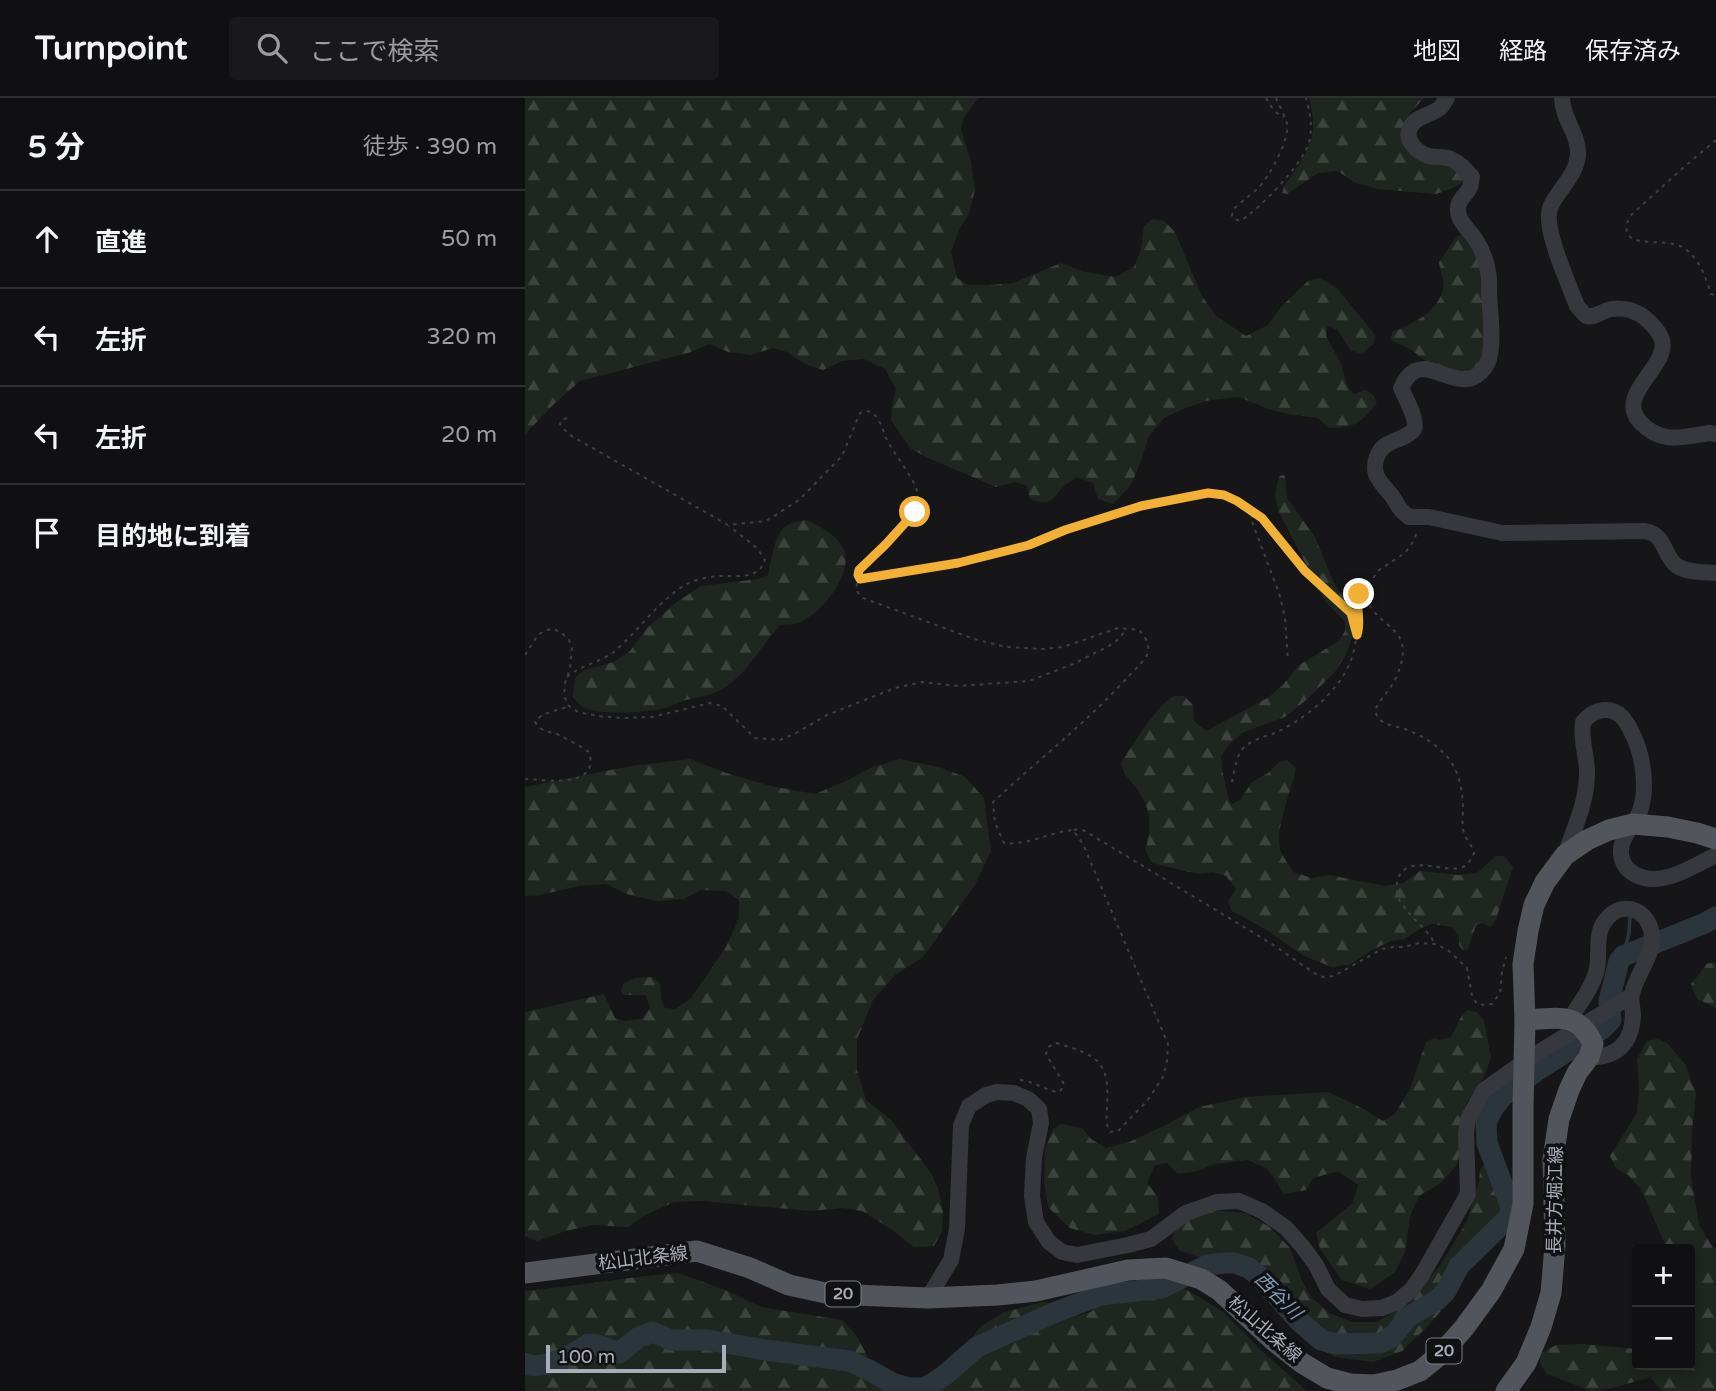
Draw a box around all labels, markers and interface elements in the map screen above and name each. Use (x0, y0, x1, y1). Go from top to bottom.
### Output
search box (229, 17, 719, 80)
text: Turnpoint (35, 29, 187, 68)
icon: search (253, 29, 291, 67)
text: ここで検索 (309, 36, 439, 67)
text: 地図 (1413, 37, 1461, 66)
text: 経路 (1499, 37, 1547, 66)
text: 保存済み (1585, 37, 1681, 66)
text: 5 分 (28, 129, 85, 166)
text: 徒歩 · 390 m (363, 133, 497, 161)
icon: ahead (28, 220, 66, 258)
text: 50 m (441, 225, 497, 253)
text: 直進 (95, 227, 147, 258)
icon: left (28, 318, 66, 356)
text: 320 m (427, 323, 497, 351)
text: 左折 (95, 325, 147, 356)
icon: left (28, 416, 66, 454)
text: 20 m (441, 421, 497, 449)
text: 左折 (95, 423, 147, 454)
route start (899, 496, 930, 527)
icon: arrive (28, 514, 66, 552)
text: 目的地に到着 (95, 521, 251, 552)
route end (1343, 578, 1374, 609)
street label: 長井方堀江線 (1543, 1146, 1567, 1254)
street label: 松山北条線 (597, 1242, 689, 1274)
map controls (1632, 1244, 1695, 1370)
button: + (1632, 1244, 1695, 1307)
water label: 西谷川 (1250, 1268, 1307, 1325)
road number: 20 (825, 1282, 861, 1306)
street label: 松山北条線 (1224, 1291, 1306, 1367)
button: − (1632, 1307, 1695, 1370)
road number: 20 (1427, 1338, 1461, 1364)
scale bar (546, 1342, 726, 1374)
text: 100 m (557, 1346, 615, 1368)

